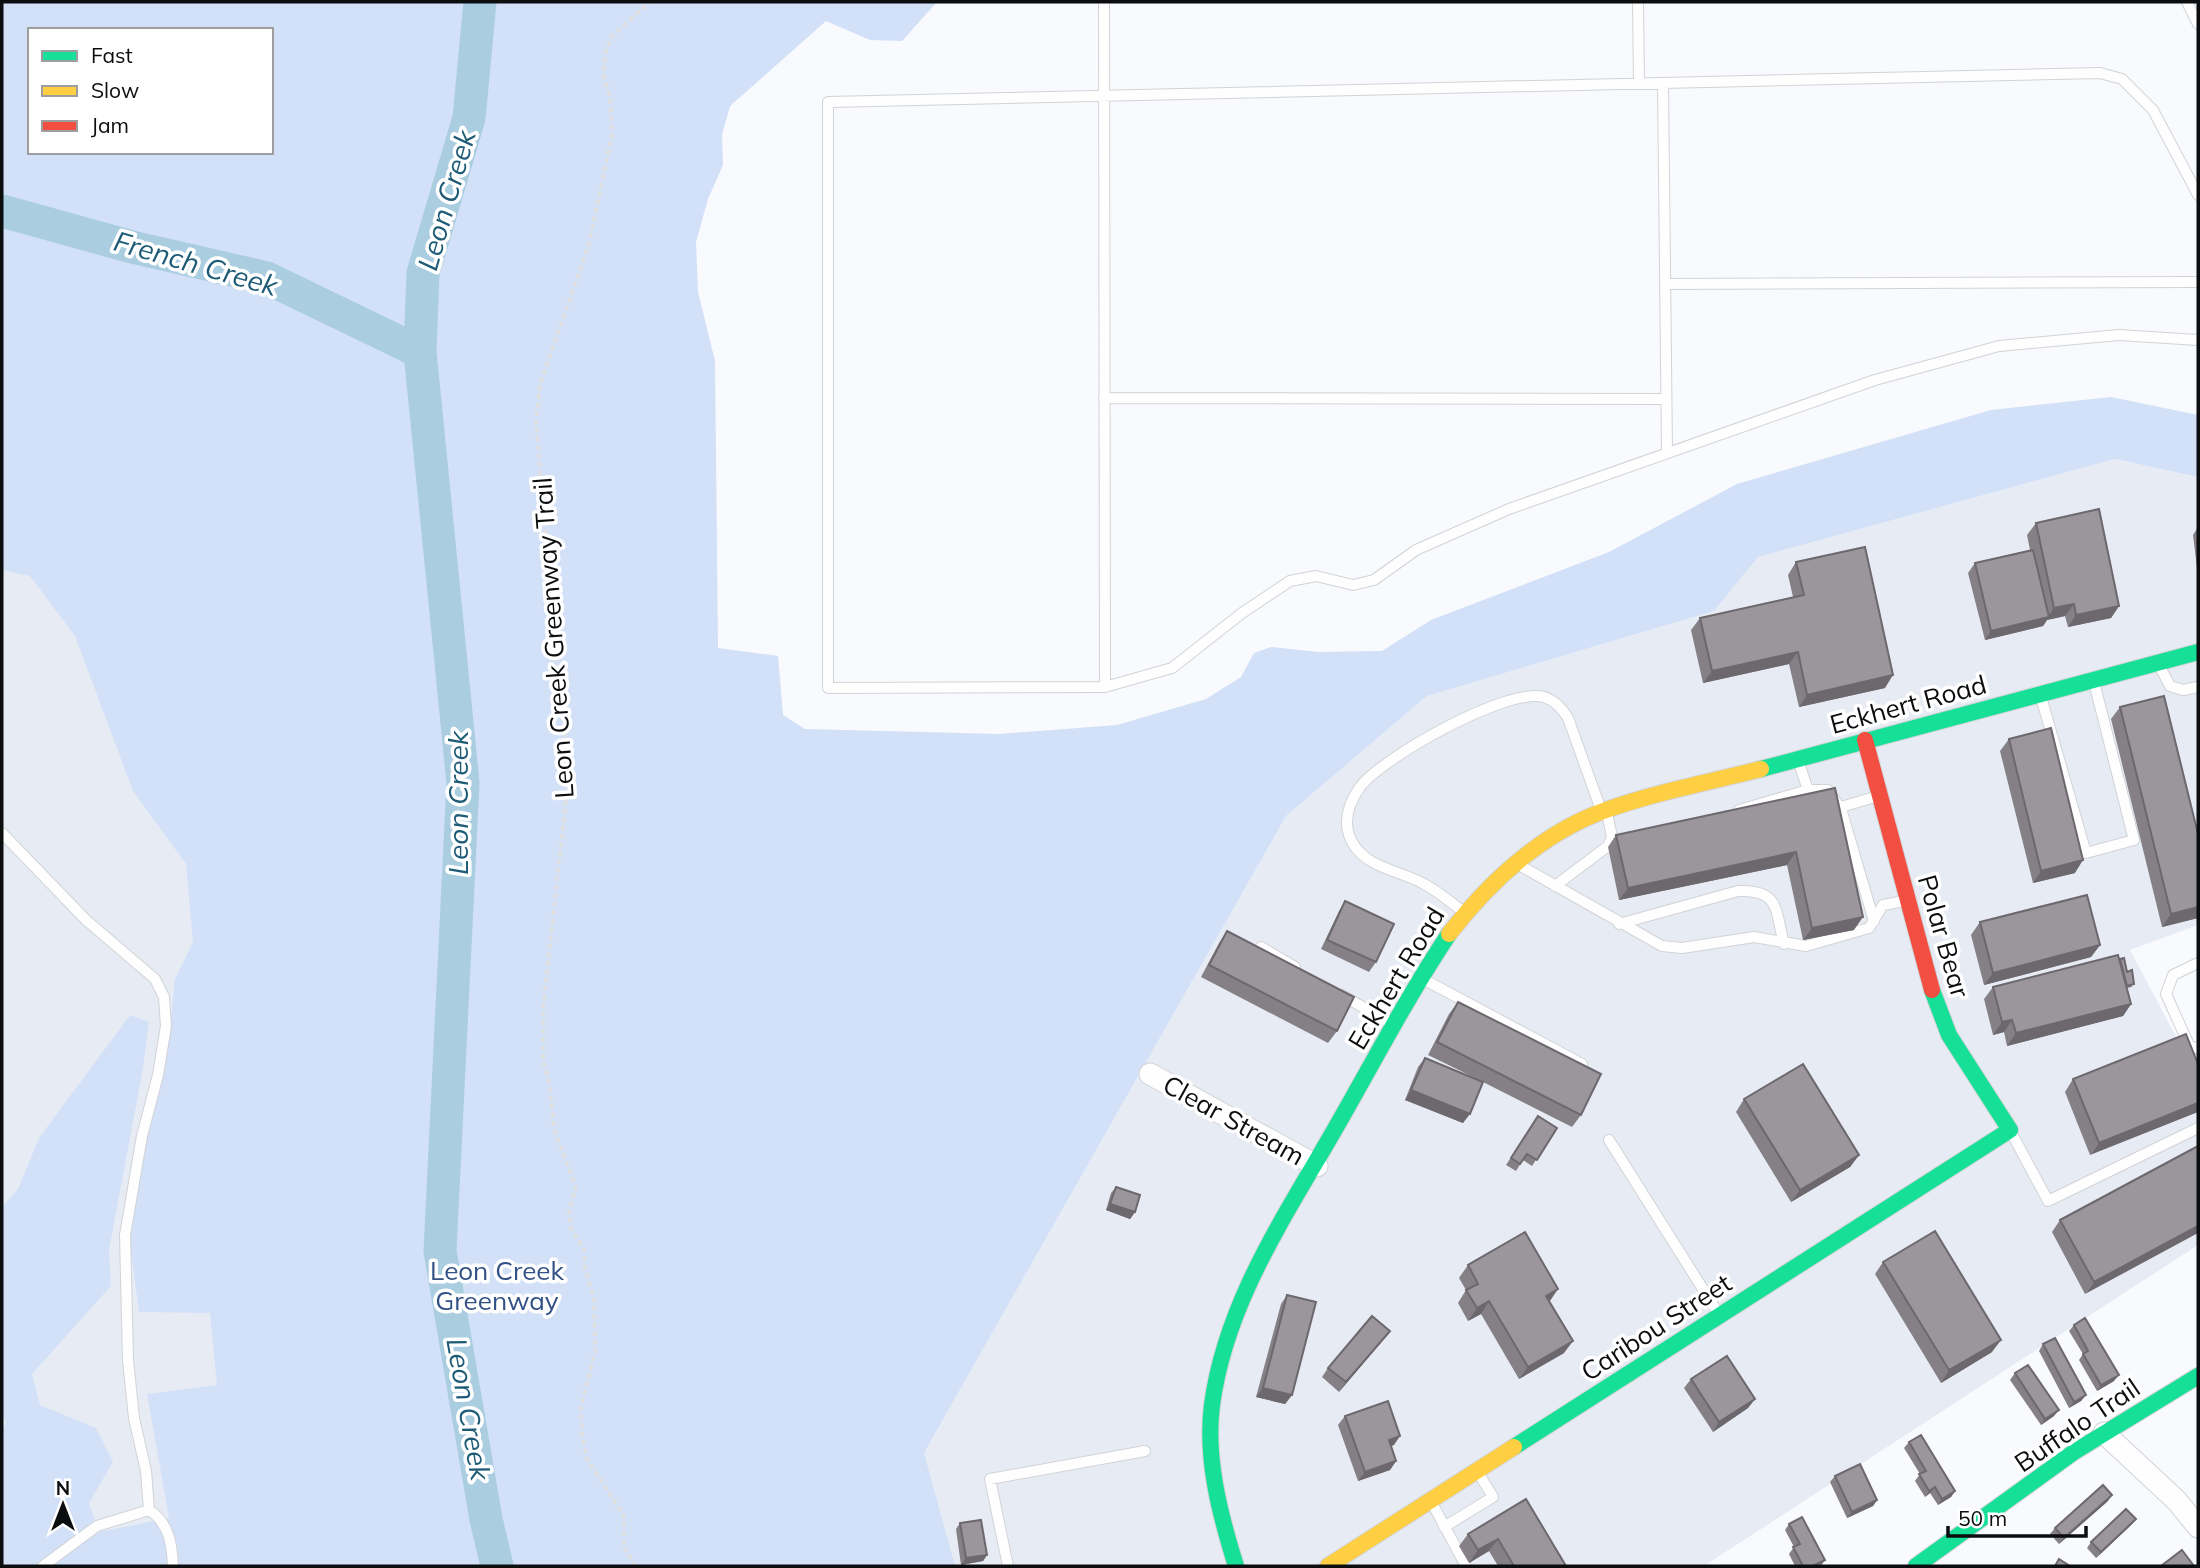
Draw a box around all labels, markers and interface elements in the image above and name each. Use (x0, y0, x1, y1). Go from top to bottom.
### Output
legend (28, 28, 273, 154)
text: Fast (91, 42, 133, 68)
text: Slow (91, 77, 139, 103)
text: Jam (91, 112, 129, 138)
water label: Leon Creek (409, 124, 483, 274)
water label: French Creek (110, 223, 283, 304)
street label: Leon Creek Greenway Trail (525, 476, 581, 800)
street label: Eckhert Road (1826, 667, 1990, 741)
water label: Leon Creek (440, 729, 475, 875)
street label: Polar Bear (1911, 871, 1977, 1002)
street label: Eckhert Road (1341, 901, 1451, 1055)
street label: Clear Stream (1157, 1067, 1311, 1173)
park label: Leon Creek Greenway (430, 1254, 564, 1317)
street label: Caribou Street (1575, 1266, 1737, 1388)
water label: Leon Creek (439, 1335, 499, 1485)
street label: Buffalo Trail (2008, 1371, 2146, 1479)
north arrow (28, 1470, 98, 1540)
text: N (56, 1476, 70, 1500)
scale bar (1948, 1494, 2086, 1538)
text: 50 m (1958, 1505, 2007, 1531)

